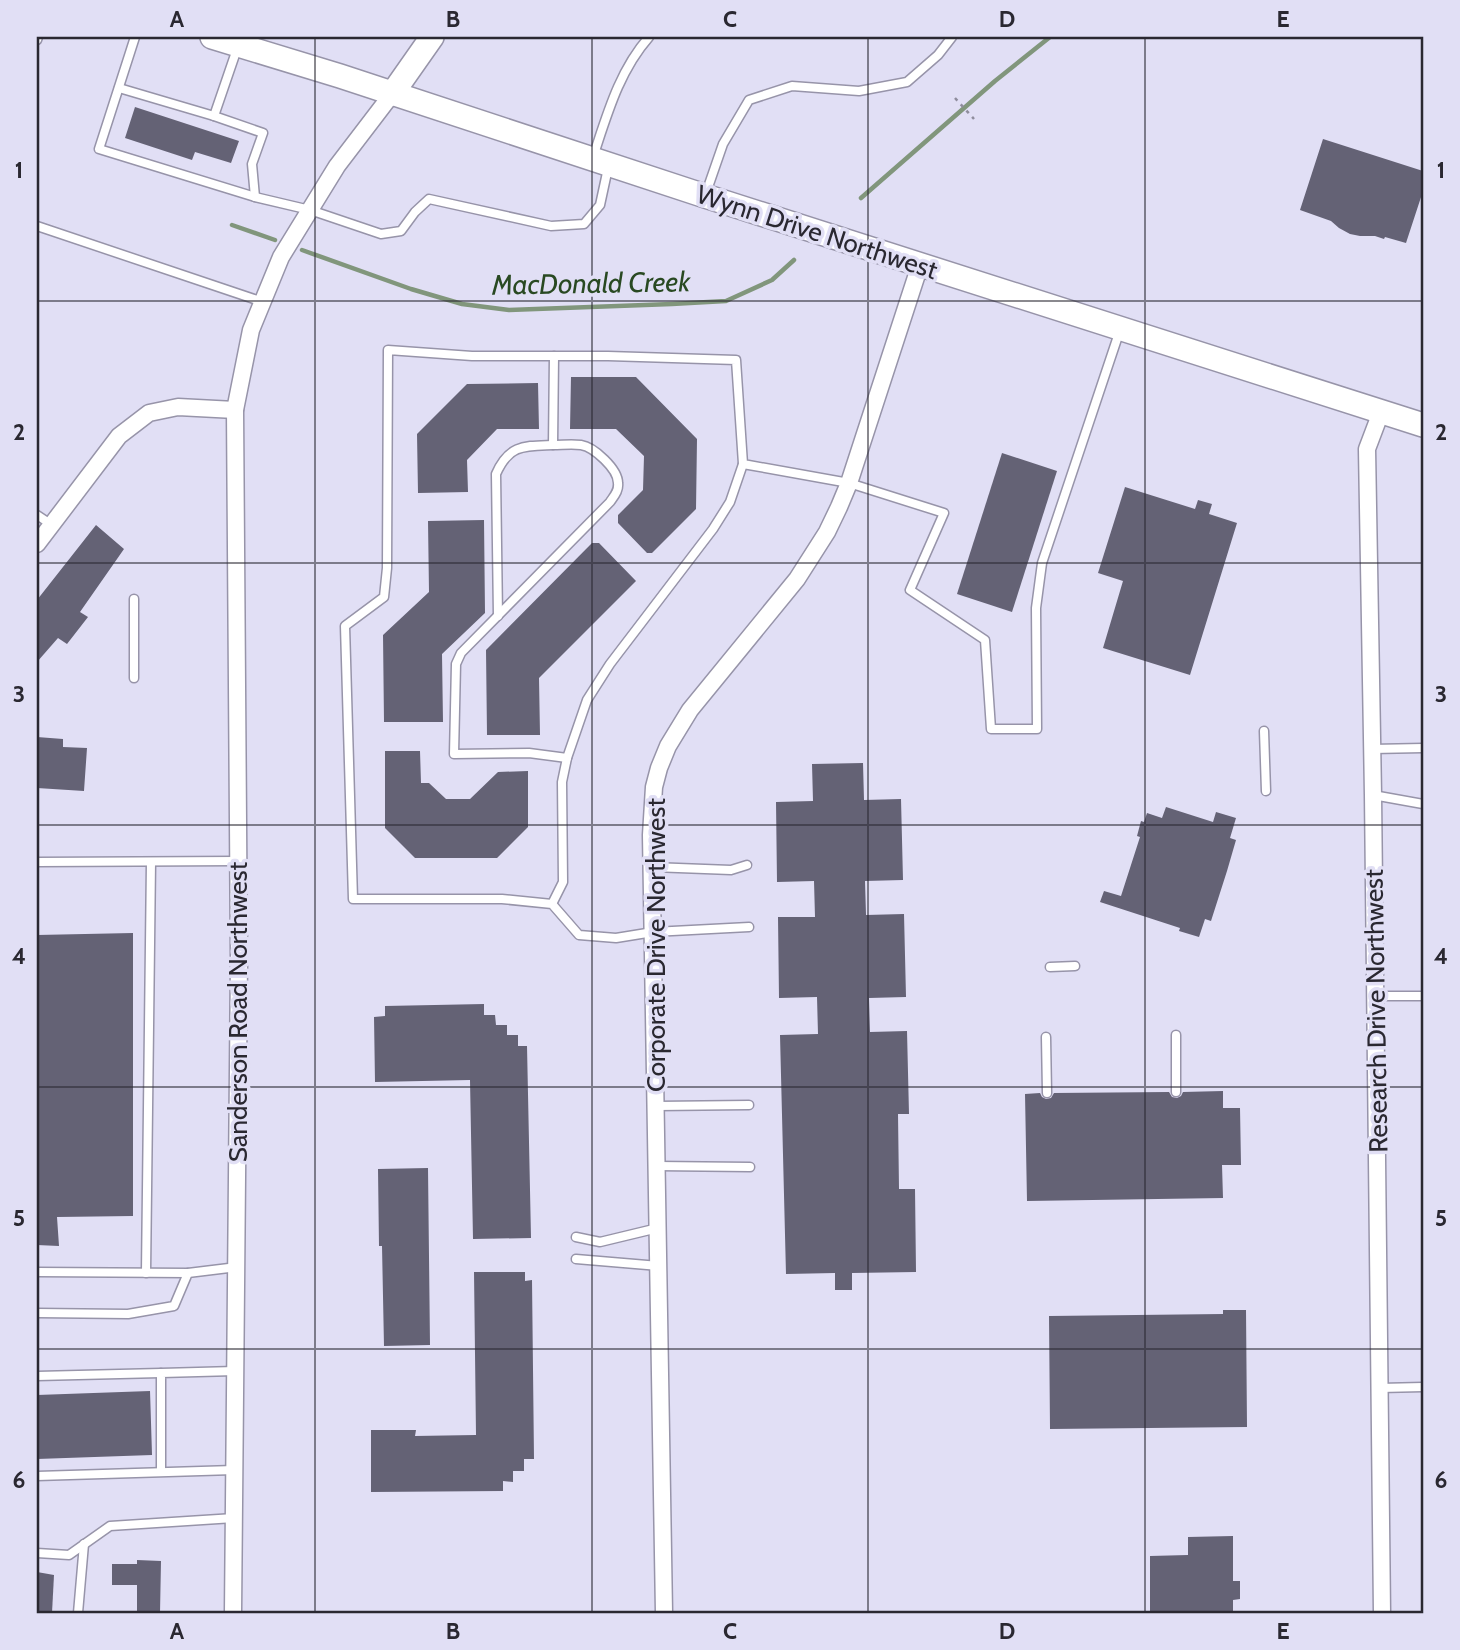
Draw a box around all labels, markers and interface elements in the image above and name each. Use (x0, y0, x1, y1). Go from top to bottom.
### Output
text: A (170, 5, 185, 33)
text: B (446, 5, 460, 33)
text: C (723, 5, 737, 33)
text: D (999, 5, 1015, 33)
text: E (1276, 5, 1290, 33)
text: 1 (15, 156, 23, 184)
text: 1 (1437, 156, 1445, 184)
street label: Wynn Drive Northwest (693, 178, 942, 286)
water label: MacDonald Creek (490, 264, 692, 302)
text: 2 (13, 418, 25, 446)
text: 2 (1435, 418, 1447, 446)
text: 3 (13, 680, 25, 708)
text: 3 (1435, 680, 1447, 708)
street label: Corporate Drive Northwest (640, 798, 672, 1092)
street label: Sanderson Road Northwest (222, 862, 254, 1162)
street label: Research Drive Northwest (1358, 869, 1394, 1153)
text: 4 (12, 942, 26, 970)
text: 4 (1434, 942, 1448, 970)
text: 5 (13, 1204, 25, 1232)
text: 5 (1435, 1204, 1447, 1232)
text: 6 (13, 1466, 25, 1494)
text: 6 (1435, 1466, 1447, 1494)
text: A (170, 1617, 185, 1645)
text: B (446, 1617, 460, 1645)
text: C (723, 1617, 737, 1645)
text: D (999, 1617, 1015, 1645)
text: E (1276, 1617, 1290, 1645)

